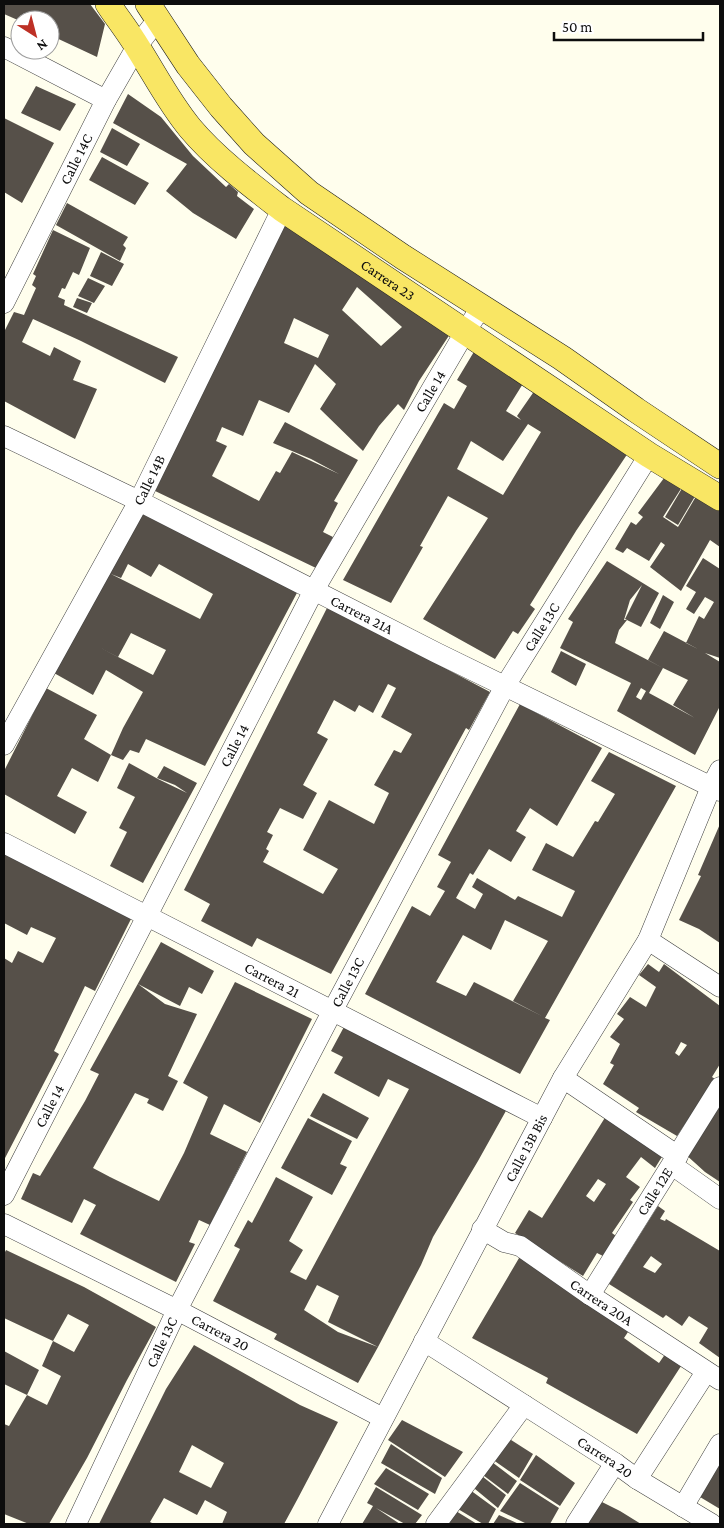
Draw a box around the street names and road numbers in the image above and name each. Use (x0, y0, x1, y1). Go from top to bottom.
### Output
street label: Calle 14C (57, 131, 96, 187)
street label: Carrera 23 (358, 256, 418, 304)
street label: Calle 14 (412, 368, 449, 415)
street label: Calle 14B (130, 452, 168, 508)
street label: Carrera 21A (328, 592, 396, 637)
street label: Calle 13C (521, 600, 563, 654)
street label: Calle 14 (217, 722, 252, 770)
street label: Calle 13C (328, 955, 367, 1010)
street label: Carrera 21 (242, 959, 302, 1001)
street label: Calle 14 (32, 1082, 67, 1130)
street label: Calle 13B Bis (502, 1111, 551, 1185)
street label: Calle 12E (634, 1165, 676, 1218)
street label: Carrera 20A (567, 1276, 636, 1329)
street label: Carrera 20 (189, 1311, 252, 1354)
street label: Calle 13C (143, 1314, 181, 1370)
street label: Carrera 20 (574, 1433, 636, 1481)

